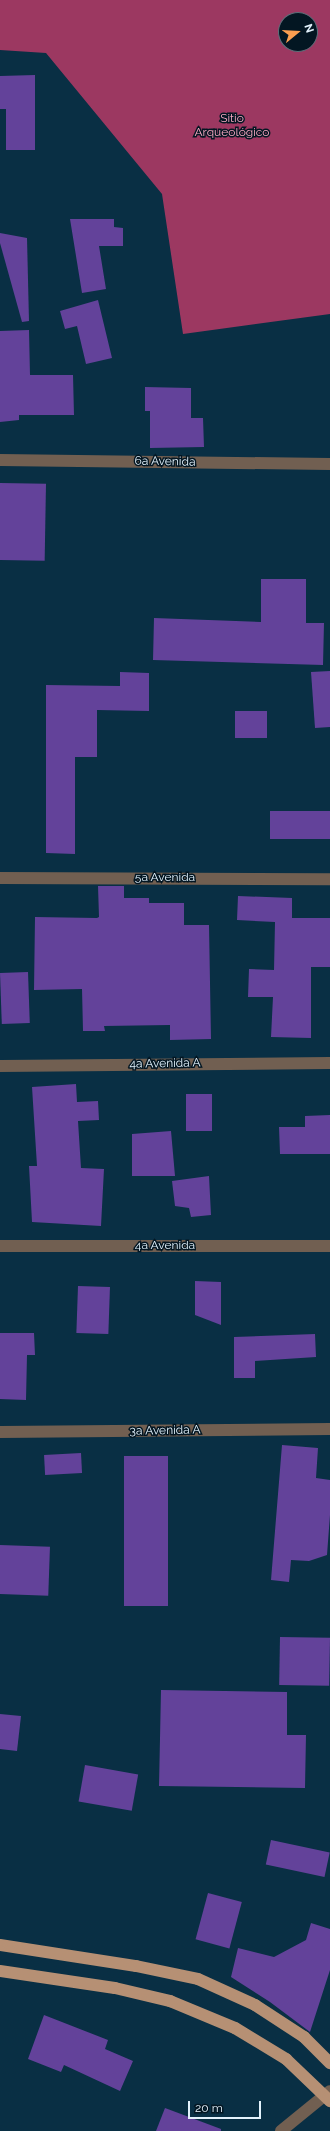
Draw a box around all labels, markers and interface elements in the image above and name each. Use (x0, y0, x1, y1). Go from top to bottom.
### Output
north arrow (278, 12, 318, 52)
text: N (301, 22, 316, 34)
park label: Sitio Arqueológico (195, 112, 269, 140)
street label: 6a Avenida (134, 454, 196, 470)
street label: 5a Avenida (135, 871, 195, 885)
street label: 4a Avenida A (129, 1056, 201, 1072)
street label: 4a Avenida (135, 1239, 195, 1253)
street label: 3a Avenida A (129, 1423, 201, 1439)
scale bar (190, 2093, 263, 2119)
text: 20 m (195, 2101, 223, 2115)

